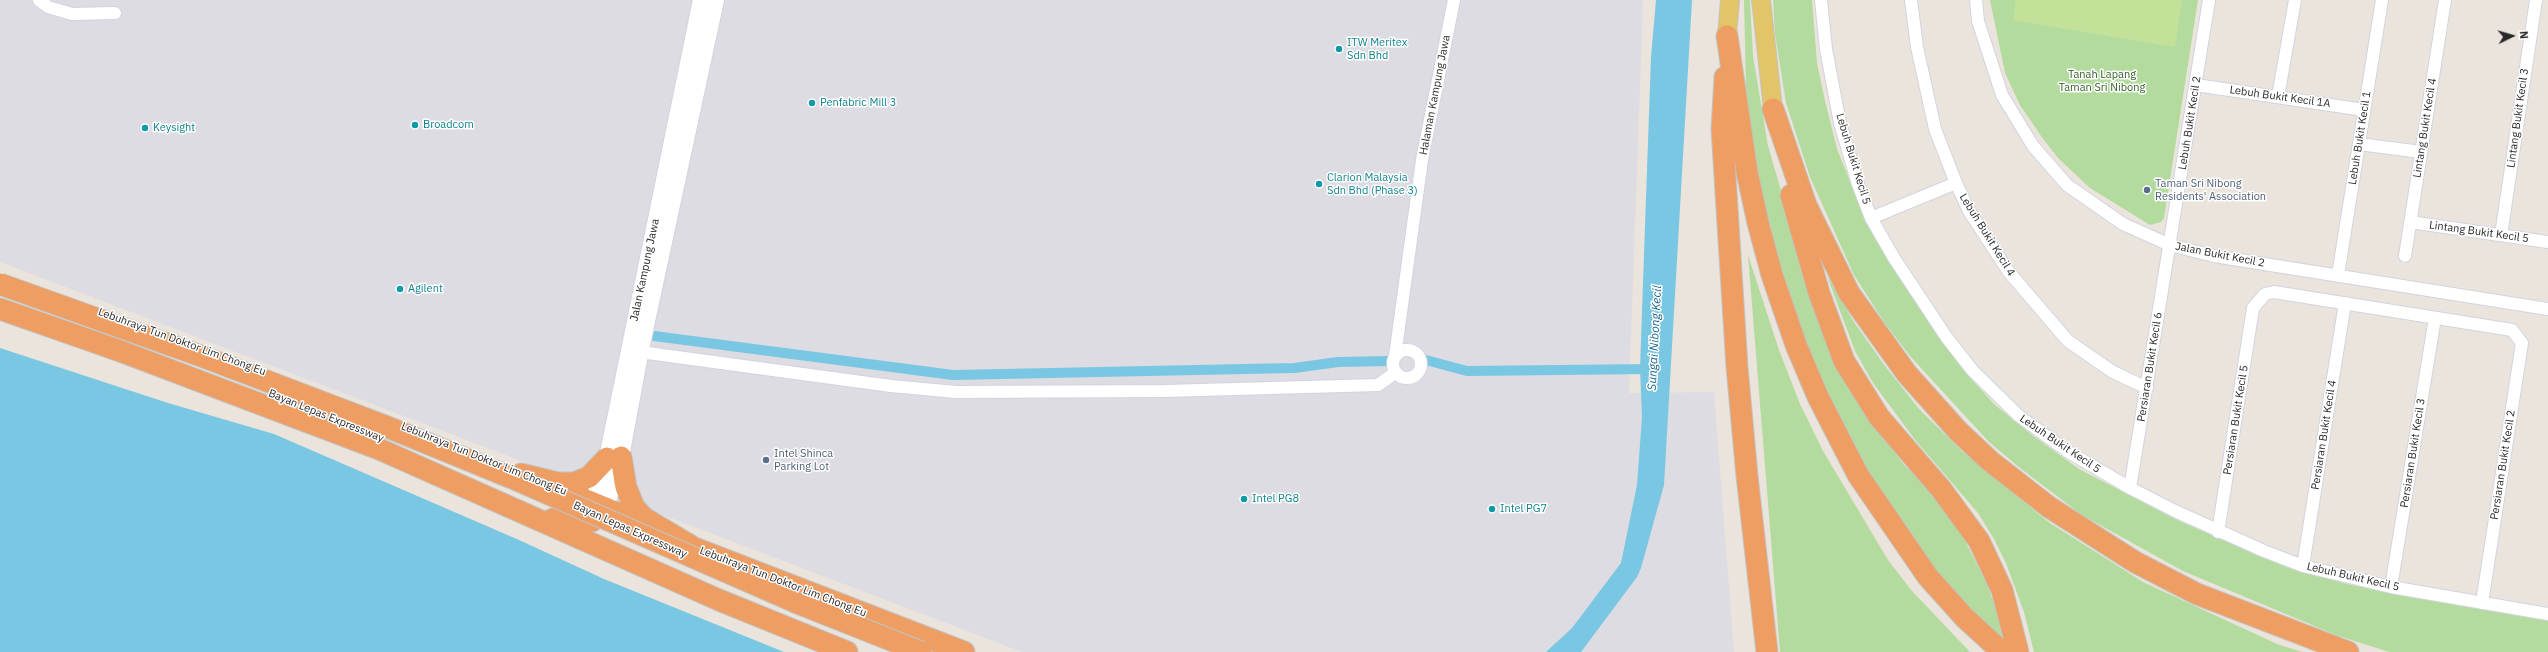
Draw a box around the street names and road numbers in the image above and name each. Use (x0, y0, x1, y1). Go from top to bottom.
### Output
street label: Halaman Kampung Jawa (1417, 34, 1453, 156)
street label: Lintang Bukit Kecil 3 (2504, 67, 2532, 169)
street label: Lebuh Bukit Kecil 2 (2176, 75, 2204, 171)
street label: Lintang Bukit Kecil 4 (2411, 77, 2439, 179)
street label: Lebuh Bukit Kecil 1A (2229, 83, 2331, 111)
street label: Lebuh Bukit Kecil 1 (2346, 90, 2374, 186)
street label: Lebuh Bukit Kecil 5 (1833, 112, 1873, 206)
street label: Lebuh Bukit Kecil 4 (1956, 191, 2018, 279)
street label: Jalan Kampung Jawa (628, 218, 662, 322)
street label: Lintang Bukit Kecil 5 (2428, 218, 2530, 246)
street label: Jalan Bukit Kecil 2 (2174, 240, 2266, 270)
street label: Lebuhraya Tun Doktor Lim Chong Eu (96, 305, 268, 379)
street label: Persiaran Bukit Kecil 6 (2135, 311, 2165, 423)
street label: Persiaran Bukit Kecil 5 (2221, 364, 2251, 476)
street label: Persiaran Bukit Kecil 4 (2309, 379, 2339, 491)
street label: Bayan Lepas Expressway (266, 387, 386, 445)
street label: Persiaran Bukit Kecil 3 (2398, 397, 2428, 509)
street label: Persiaran Bukit Kecil 2 (2488, 409, 2518, 521)
street label: Lebuh Bukit Kecil 5 (2017, 412, 2103, 476)
street label: Lebuhraya Tun Doktor Lim Chong Eu (399, 420, 569, 498)
street label: Bayan Lepas Expressway (571, 499, 689, 561)
street label: Lebuhraya Tun Doktor Lim Chong Eu (698, 544, 868, 620)
street label: Lebuh Bukit Kecil 5 (2305, 560, 2401, 594)

